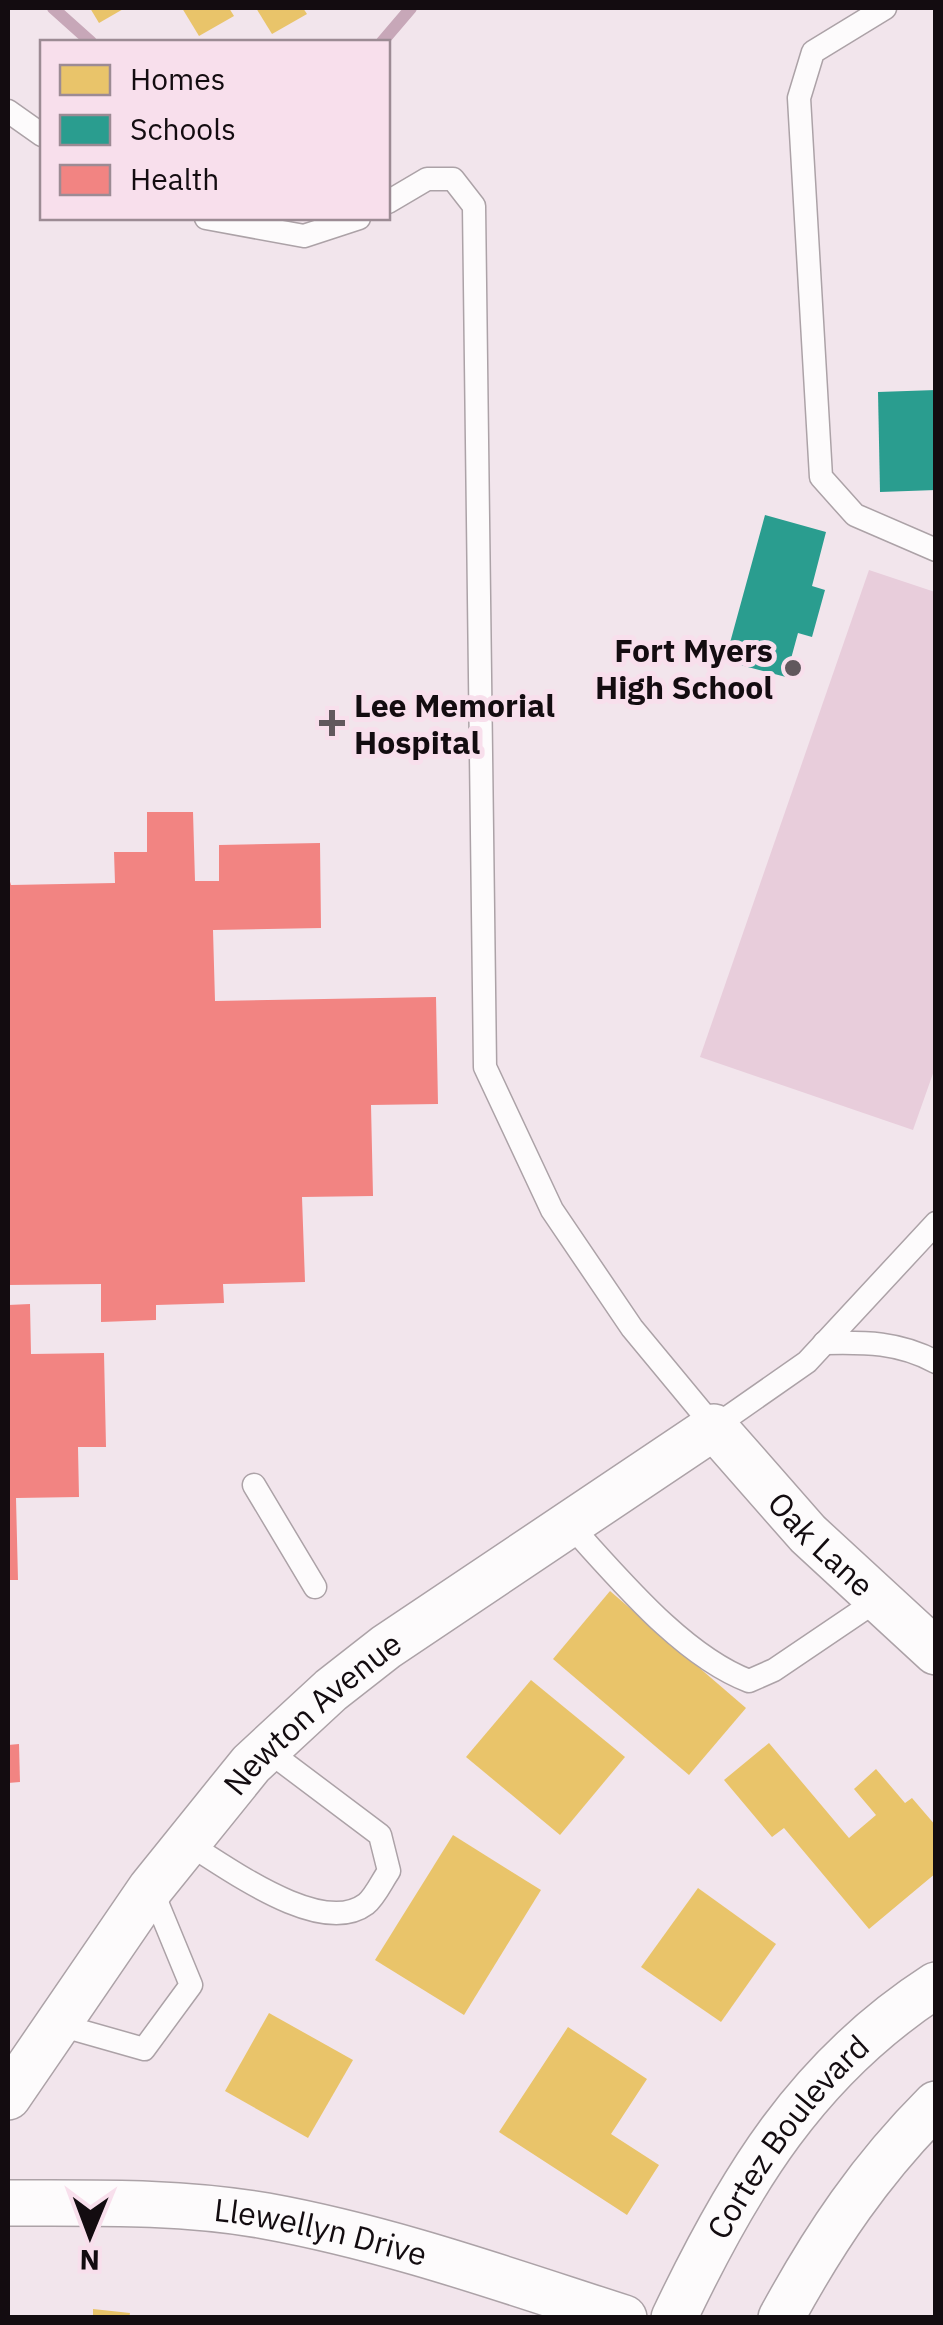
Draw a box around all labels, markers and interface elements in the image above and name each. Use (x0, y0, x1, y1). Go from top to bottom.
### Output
legend (40, 40, 390, 220)
text: Homes (130, 59, 225, 98)
text: Schools (130, 109, 236, 148)
text: Health (130, 159, 219, 198)
place label: Fort Myers High School (595, 629, 773, 708)
marker: Fort Myers High School (782, 657, 804, 679)
place label: Lee Memorial Hospital (354, 684, 555, 763)
marker: Lee Memorial Hospital (319, 710, 345, 736)
street label: Oak Lane (759, 1482, 883, 1606)
street label: Newton Avenue (214, 1622, 409, 1803)
street label: Cortez Boulevard (697, 2025, 877, 2246)
north arrow (40, 2185, 140, 2285)
street label: Llewellyn Drive (212, 2188, 432, 2275)
text: N (79, 2242, 100, 2279)

